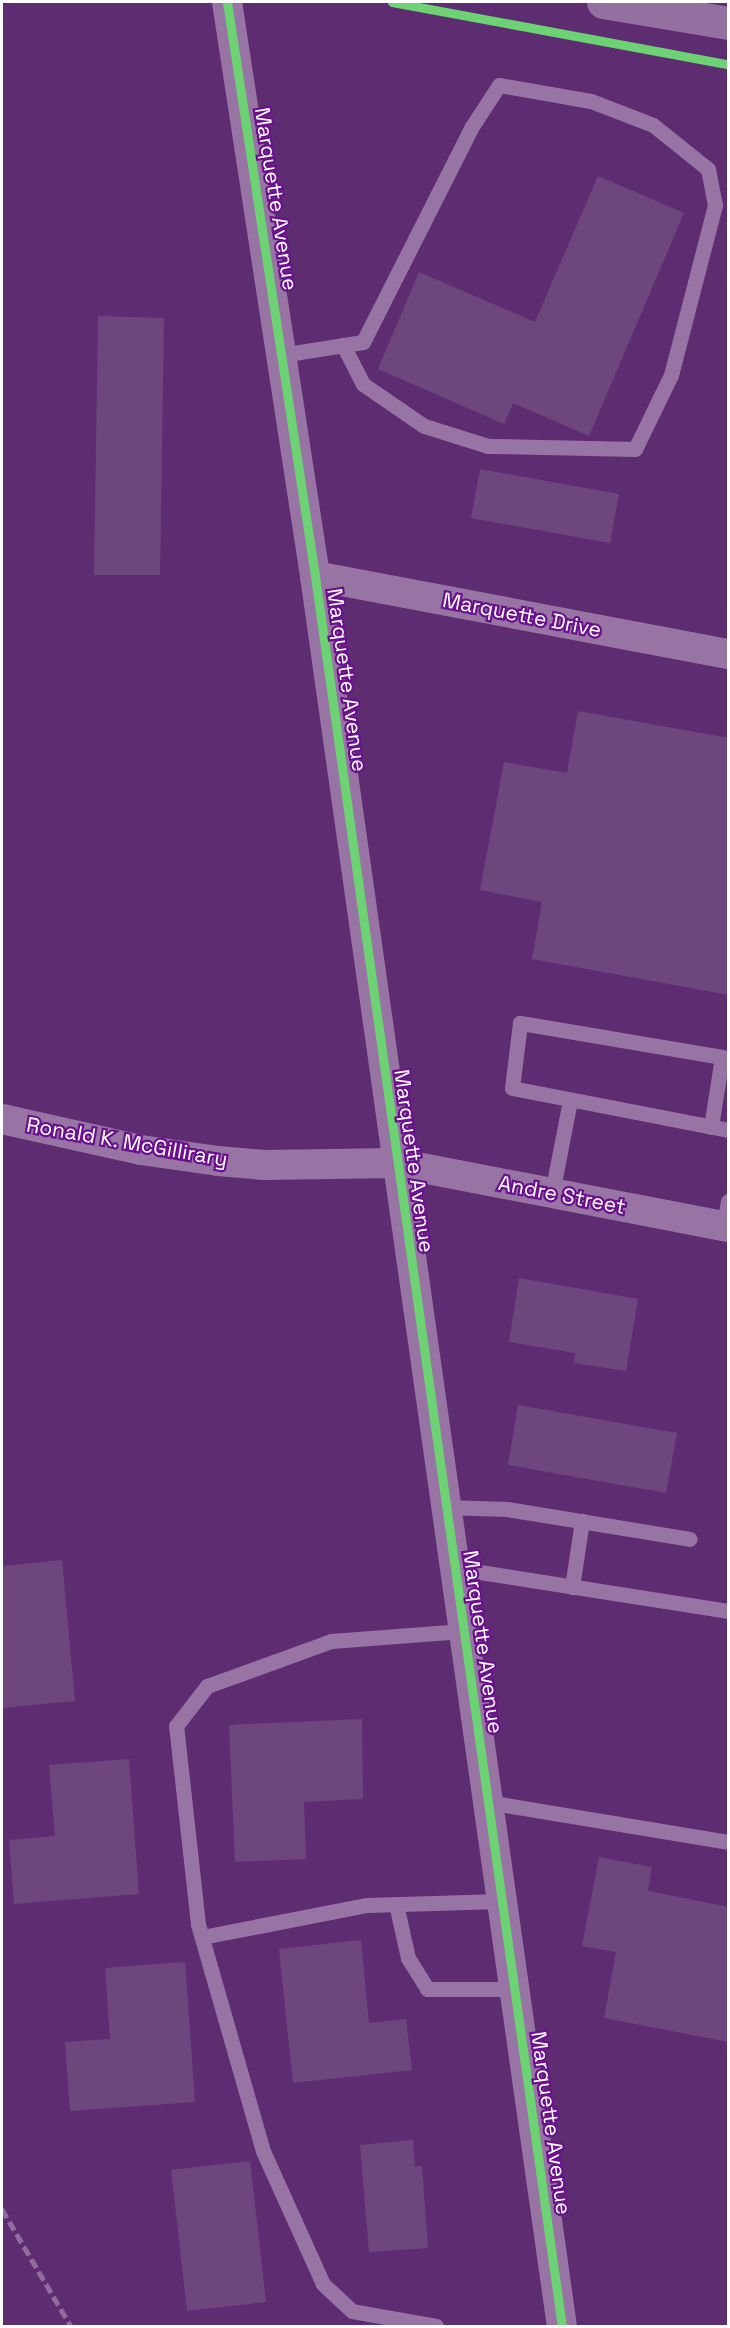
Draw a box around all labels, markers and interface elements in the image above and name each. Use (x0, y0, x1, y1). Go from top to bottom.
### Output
street label: Marquette Avenue (249, 106, 303, 292)
street label: Marquette Avenue (322, 587, 372, 773)
street label: Marquette Drive (441, 587, 603, 643)
street label: Marquette Avenue (389, 1068, 439, 1254)
street label: Ronald K. McGillirary (24, 1112, 230, 1172)
street label: Andre Street (496, 1170, 628, 1220)
street label: Marquette Avenue (458, 1549, 508, 1735)
street label: Marquette Avenue (526, 2030, 576, 2216)

